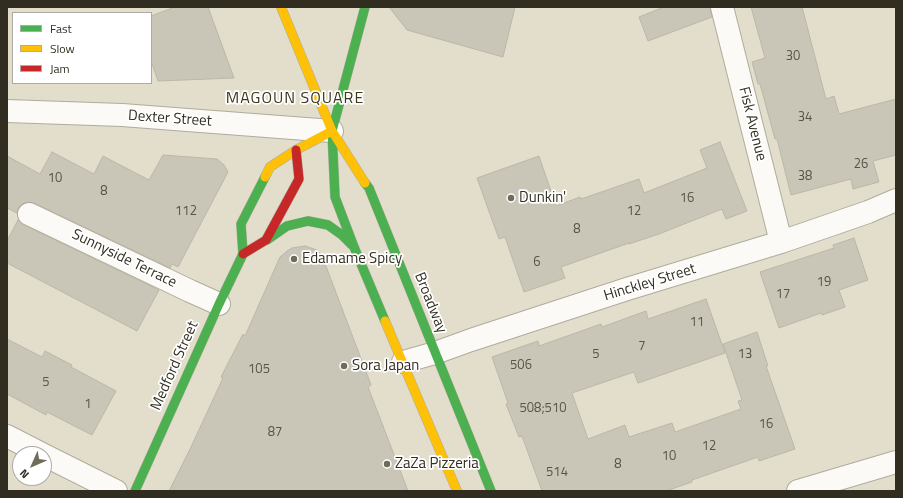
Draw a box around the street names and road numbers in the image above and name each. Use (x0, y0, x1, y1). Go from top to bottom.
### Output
street label: Fisk Avenue (734, 85, 770, 163)
street label: Dexter Street (127, 107, 213, 131)
street label: Sunnyside Terrace (69, 226, 179, 292)
street label: Hinckley Street (602, 260, 698, 306)
street label: Broadway (410, 270, 450, 336)
street label: Medford Street (147, 319, 203, 413)

